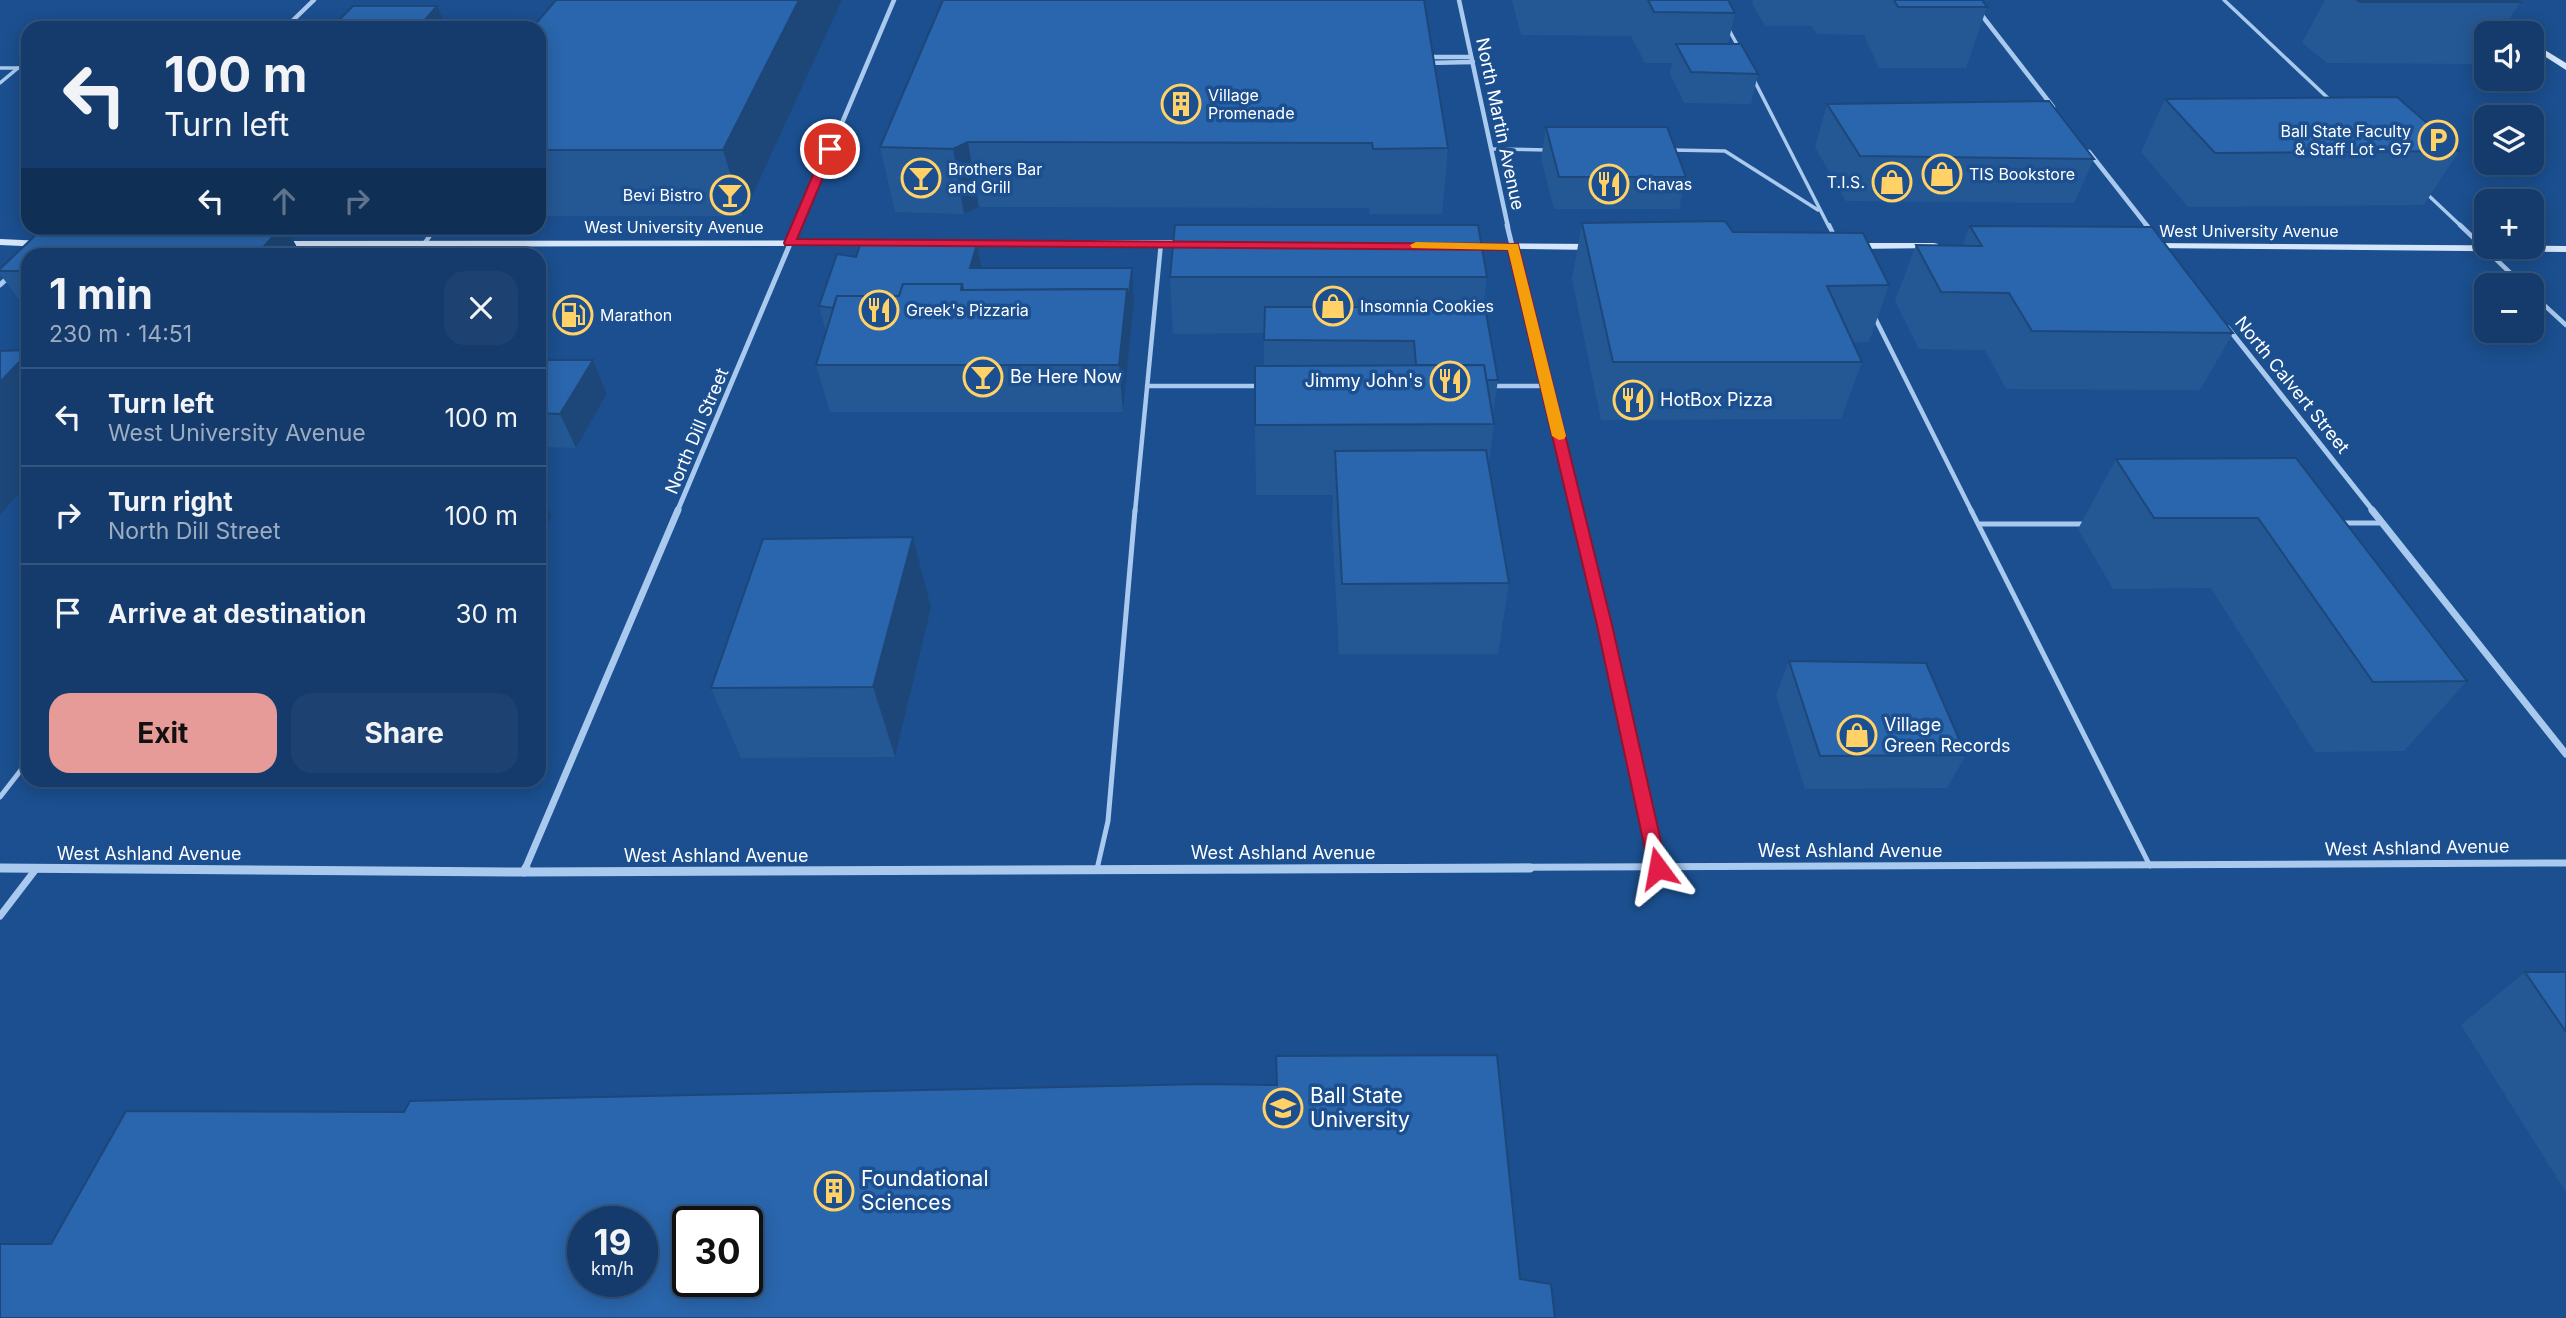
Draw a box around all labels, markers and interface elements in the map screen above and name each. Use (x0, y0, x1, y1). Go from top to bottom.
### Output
map controls (2474, 21, 2544, 343)
button: sound (2474, 21, 2544, 91)
street label: North Martin Avenue (1472, 36, 1529, 212)
text: 100 m (164, 45, 308, 104)
icon: left (49, 49, 140, 140)
building icon: Village Promenade (1160, 83, 1202, 125)
place label: Village Promenade (1208, 85, 1294, 123)
text: Turn left (164, 105, 289, 144)
button: layers (2474, 105, 2544, 175)
pin (800, 119, 860, 179)
parking icon: Ball State Faculty & Staff Lot - G7 (2417, 119, 2459, 161)
place label: Ball State Faculty & Staff Lot - G7 (2281, 121, 2411, 159)
icon: arrive (811, 130, 849, 168)
shop icon: TIS Bookstore (1921, 153, 1963, 195)
bar icon: Brothers Bar and Grill (900, 157, 942, 199)
place label: Brothers Bar and Grill (948, 159, 1042, 197)
shop icon: T.I.S. (1871, 161, 1913, 203)
restaurant icon: Chavas (1588, 163, 1630, 205)
place label: TIS Bookstore (1969, 164, 2075, 184)
place label: T.I.S. (1827, 172, 1865, 192)
bar icon: Bevi Bistro (709, 174, 751, 216)
place label: Chavas (1636, 174, 1692, 194)
icon: left (192, 182, 230, 220)
icon: ahead (265, 182, 303, 220)
icon: right (338, 182, 376, 220)
place label: Bevi Bistro (623, 185, 703, 205)
button: + (2474, 189, 2544, 259)
street label: West University Avenue (584, 217, 764, 237)
street label: West University Avenue (2159, 221, 2339, 241)
text: 1 min (49, 268, 153, 319)
button: close (444, 271, 518, 345)
button: − (2474, 273, 2544, 343)
shop icon: Insomnia Cookies (1312, 285, 1354, 327)
restaurant icon: Greek's Pizzaria (858, 289, 900, 331)
fuel station icon: Marathon (552, 294, 594, 336)
place label: Insomnia Cookies (1360, 296, 1494, 316)
place label: Greek's Pizzaria (906, 300, 1029, 320)
place label: Marathon (600, 305, 672, 325)
street label: North Calvert Street (2231, 312, 2354, 457)
text: 230 m · 14:51 (49, 320, 192, 348)
bar icon: Be Here Now (962, 356, 1004, 398)
restaurant icon: Jimmy John's (1429, 360, 1471, 402)
street label: North Dill Street (661, 365, 733, 497)
place label: Be Here Now (1010, 366, 1122, 387)
place label: Jimmy John's (1305, 370, 1423, 391)
restaurant icon: HotBox Pizza (1612, 379, 1654, 421)
text: Turn left (108, 388, 214, 419)
place label: HotBox Pizza (1660, 389, 1773, 410)
icon: left (49, 398, 87, 436)
text: 100 m (445, 402, 518, 433)
text: West University Avenue (108, 419, 366, 447)
text: Turn right (108, 486, 233, 517)
icon: right (49, 496, 87, 534)
text: 100 m (445, 500, 518, 531)
text: North Dill Street (108, 517, 280, 545)
icon: arrive (49, 594, 87, 632)
text: Arrive at destination (108, 598, 367, 629)
text: 30 m (455, 598, 518, 629)
button: Exit (49, 693, 277, 773)
button: Share (291, 693, 518, 773)
shop icon: Village Green Records (1836, 714, 1878, 756)
place label: Village Green Records (1884, 714, 2010, 756)
position arrow (1621, 831, 1695, 905)
street label: West Ashland Avenue (2324, 835, 2510, 860)
street label: West Ashland Avenue (1758, 840, 1942, 861)
street label: West Ashland Avenue (1191, 842, 1375, 863)
street label: West Ashland Avenue (57, 843, 241, 864)
street label: West Ashland Avenue (624, 845, 808, 866)
place label: Ball State University (1310, 1083, 1410, 1132)
school or university icon: Ball State University (1262, 1087, 1304, 1129)
place label: Foundational Sciences (861, 1166, 988, 1215)
building icon: Foundational Sciences (813, 1170, 855, 1212)
speed limit sign: 30 (672, 1206, 763, 1297)
text: 19 (594, 1221, 631, 1263)
text: km/h (591, 1258, 634, 1279)

